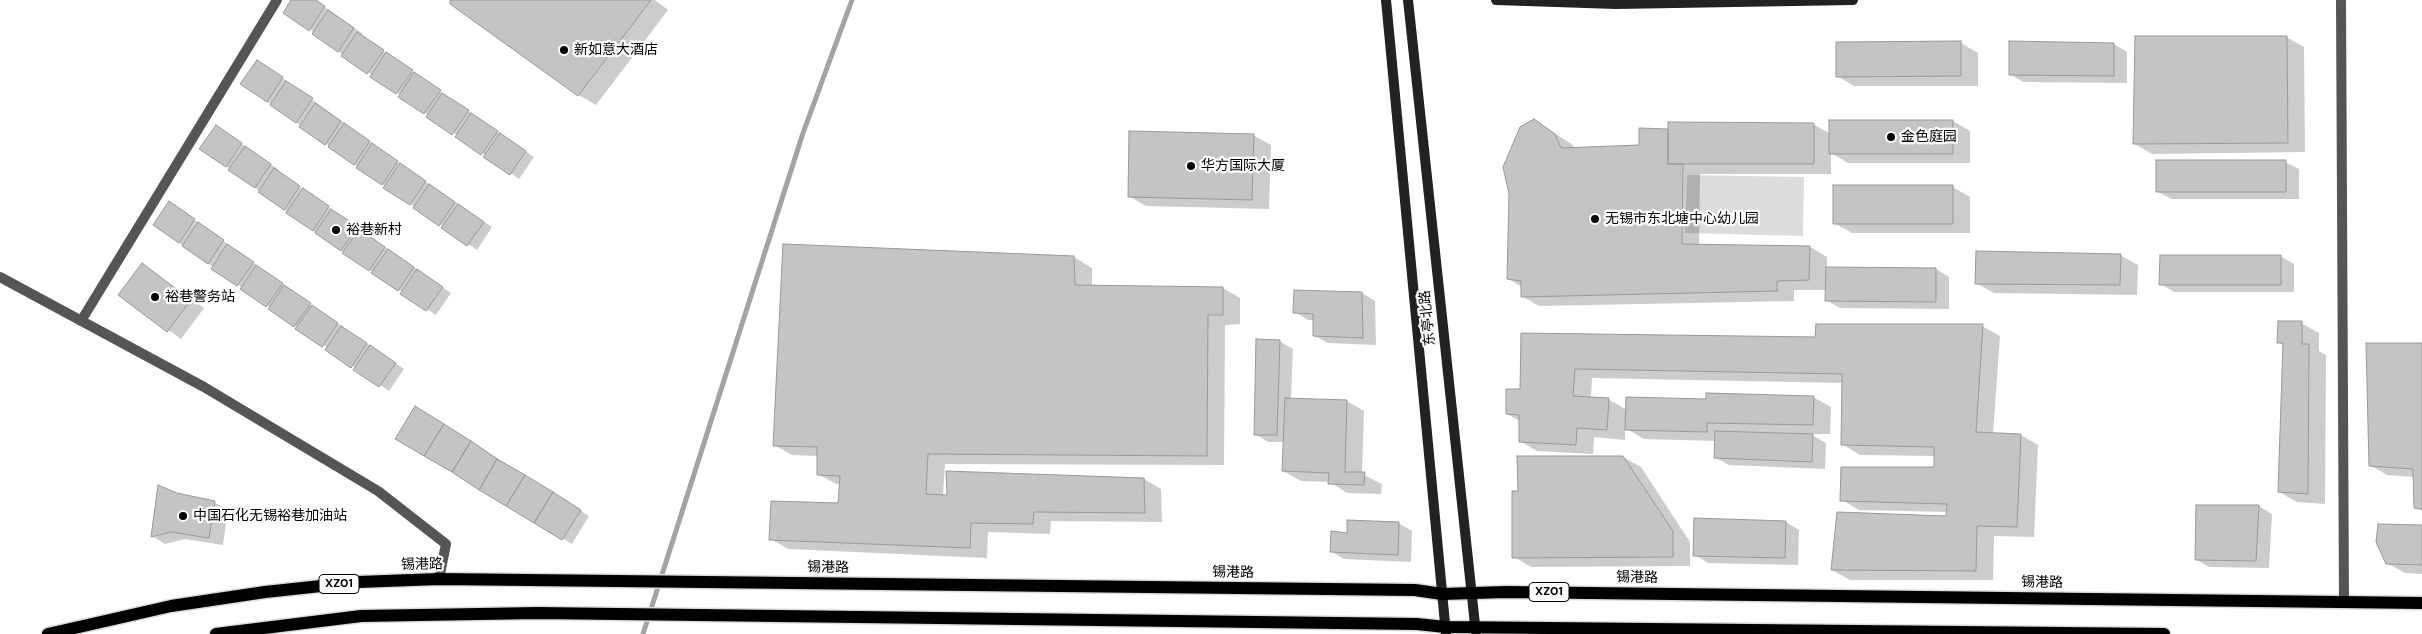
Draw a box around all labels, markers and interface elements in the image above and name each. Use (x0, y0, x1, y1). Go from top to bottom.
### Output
place label: 新如意大酒店 (574, 42, 658, 58)
marker: 新如意大酒店 (558, 44, 570, 56)
place label: 金色庭园 (1901, 129, 1957, 145)
marker: 金色庭园 (1885, 131, 1897, 143)
place label: 华方国际大厦 (1201, 158, 1285, 174)
marker: 华方国际大厦 (1185, 160, 1197, 172)
place label: 无锡市东北塘中心幼儿园 (1605, 211, 1759, 227)
marker: 无锡市东北塘中心幼儿园 (1589, 213, 1601, 225)
place label: 裕巷新村 (346, 222, 402, 238)
marker: 裕巷新村 (330, 224, 342, 236)
place label: 裕巷警务站 (165, 289, 235, 305)
street label: 东亭北路 (1417, 289, 1439, 347)
marker: 裕巷警务站 (149, 291, 161, 303)
place label: 中国石化无锡裕巷加油站 (193, 508, 347, 524)
marker: 中国石化无锡裕巷加油站 (177, 510, 189, 522)
street label: 锡港路 (401, 556, 443, 574)
street label: 锡港路 (807, 559, 849, 577)
street label: 锡港路 (1212, 564, 1254, 582)
street label: 锡港路 (1616, 569, 1658, 587)
road number: XZ01 (319, 574, 359, 594)
street label: 锡港路 (2021, 574, 2063, 592)
road number: XZ01 (1529, 582, 1569, 602)

